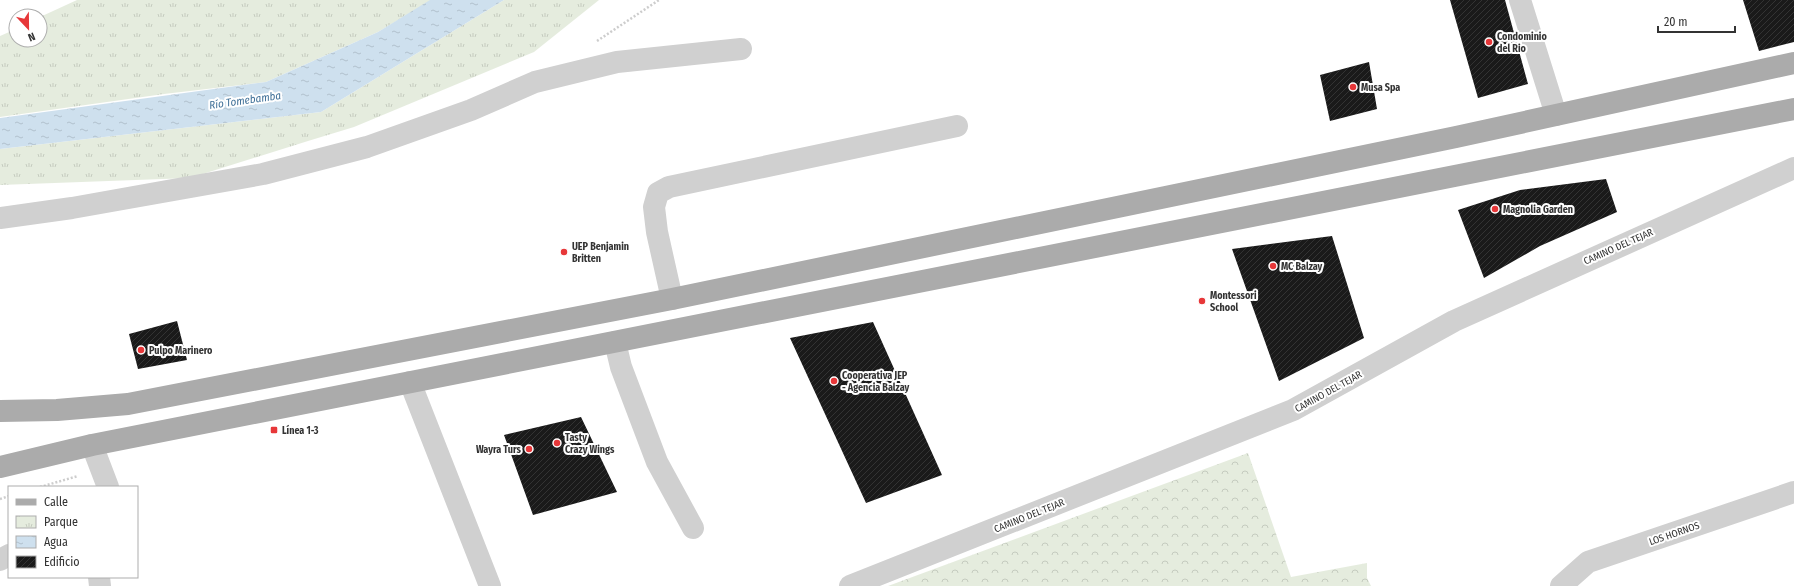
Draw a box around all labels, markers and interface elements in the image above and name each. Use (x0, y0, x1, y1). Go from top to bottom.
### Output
north arrow (8, 8, 48, 48)
scale bar (1658, 8, 1735, 34)
text: 20 m (1664, 15, 1688, 29)
text: N (26, 30, 37, 44)
place label: Condominio del Rio (1497, 31, 1547, 55)
marker: Condominio del Rio (1484, 37, 1494, 47)
marker: Musa Spa (1348, 82, 1358, 92)
place label: Musa Spa (1361, 82, 1400, 94)
water label: Río Tomebamba (208, 89, 282, 112)
marker: Magnolia Garden (1490, 204, 1500, 214)
place label: Magnolia Garden (1503, 204, 1573, 216)
street label: CAMINO DEL TEJAR (1582, 226, 1655, 268)
place label: UEP Benjamin Britten (572, 241, 629, 265)
marker: UEP Benjamin Britten (559, 247, 569, 257)
marker: MC Balzay (1268, 261, 1278, 271)
place label: MC Balzay (1281, 261, 1323, 273)
place label: Montessori School (1210, 290, 1257, 314)
marker: Montessori School (1197, 296, 1207, 306)
marker: Pulpo Marinero (136, 345, 146, 355)
place label: Pulpo Marinero (149, 345, 213, 357)
street label: CAMINO DEL TEJAR (1293, 368, 1365, 415)
place label: Cooperativa JEP - Agencia Balzay (842, 370, 910, 394)
marker: Cooperativa JEP - Agencia Balzay (829, 376, 839, 386)
place label: Línea 1-3 (282, 424, 319, 437)
marker: Línea 1-3 (269, 425, 279, 435)
place label: Tasty Crazy Wings (565, 432, 615, 456)
marker: Tasty Crazy Wings (552, 438, 562, 448)
place label: Wayra Turs (476, 444, 522, 456)
marker: Wayra Turs (524, 444, 534, 454)
legend (8, 486, 138, 578)
text: Calle (44, 495, 68, 509)
street label: CAMINO DEL TEJAR (992, 496, 1067, 535)
text: Parque (44, 515, 78, 529)
street label: LOS HORNOS (1647, 520, 1701, 548)
text: Agua (44, 535, 68, 549)
text: Edificio (44, 555, 80, 569)

